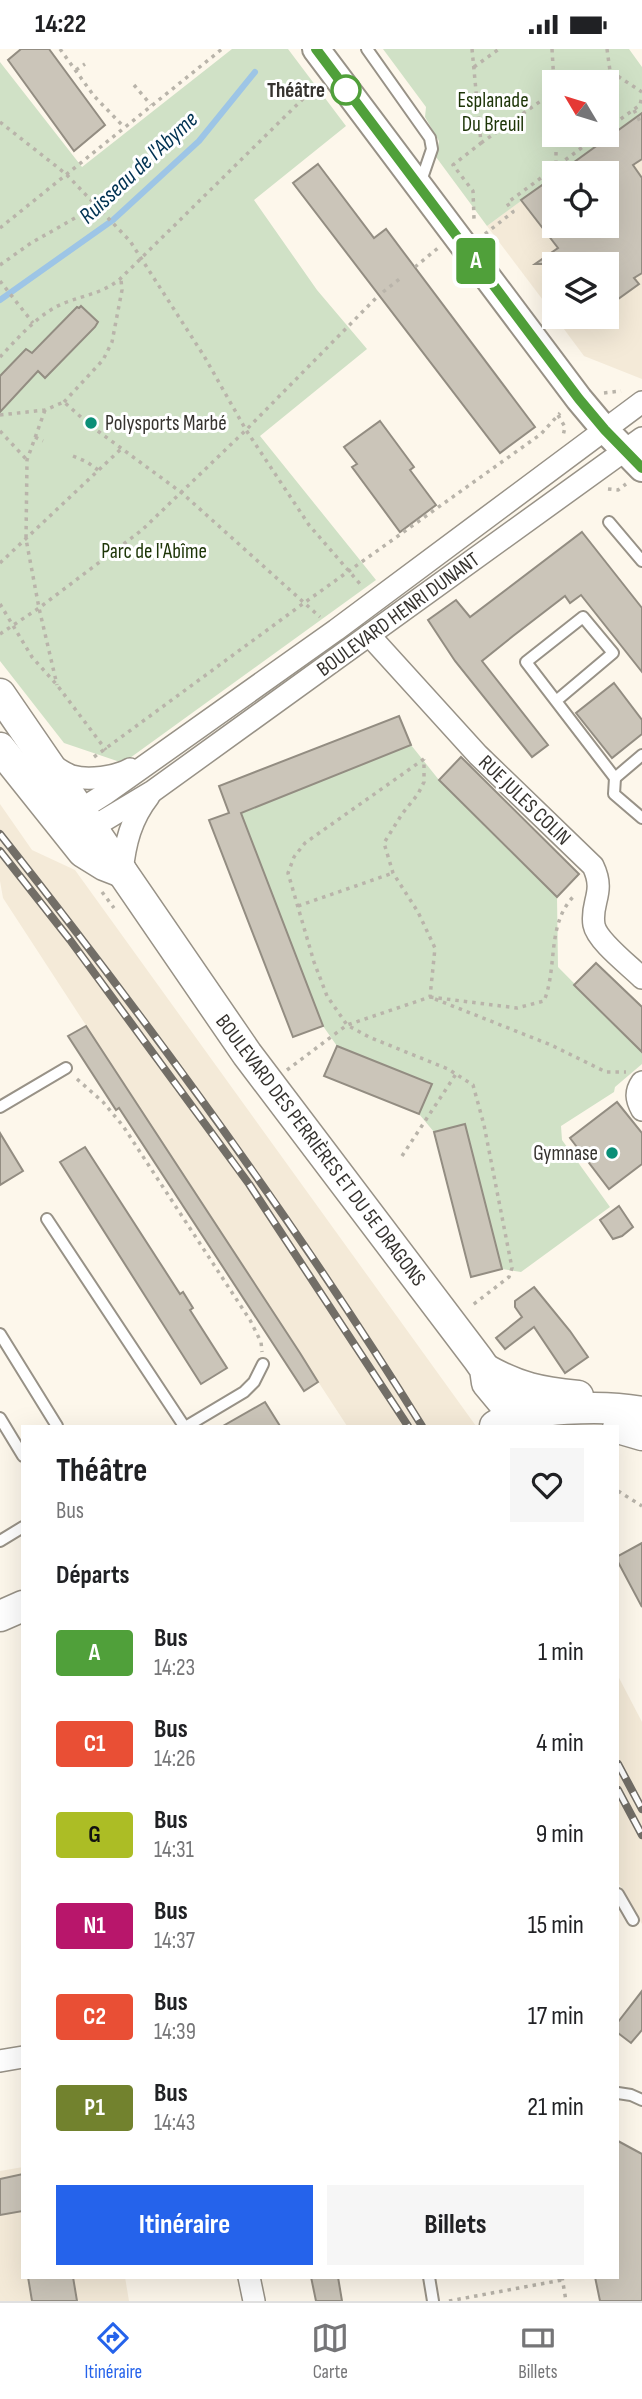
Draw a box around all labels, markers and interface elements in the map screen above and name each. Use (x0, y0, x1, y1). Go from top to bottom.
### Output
text: 14:22 (35, 9, 86, 40)
north arrow (542, 70, 620, 147)
map controls (542, 70, 619, 329)
marker: Théâtre (331, 75, 361, 105)
place label: Théâtre (267, 78, 325, 103)
park label: Esplanade Du Breuil (457, 88, 529, 137)
water label: Ruisseau de l'Abyme (73, 106, 204, 230)
button: locate (542, 161, 619, 238)
line badge: A (453, 238, 499, 284)
text: A (470, 246, 482, 275)
button: layers (542, 252, 619, 329)
place label: Polysports Marbé (105, 411, 227, 436)
marker: Polysports Marbé (83, 415, 99, 431)
park label: Parc de l'Abîme (101, 539, 207, 564)
street label: BOULEVARD HENRI DUNANT (312, 547, 485, 682)
street label: RUE JULES COLIN (473, 750, 576, 851)
street label: BOULEVARD DES PERRIÈRES ET DU 5E DRAGONS (210, 1009, 431, 1291)
place label: Gymnase (533, 1141, 598, 1166)
marker: Gymnase (604, 1145, 620, 1161)
button: heart (510, 1448, 584, 1522)
text: Théâtre (56, 1451, 147, 1491)
text: Bus (56, 1497, 84, 1525)
text: Départs (56, 1560, 129, 1591)
text: Bus (154, 1623, 188, 1654)
text: 1 min (538, 1637, 584, 1668)
text: A (89, 1638, 100, 1667)
text: 14:23 (154, 1654, 195, 1682)
text: Bus (154, 1714, 188, 1745)
text: 4 min (536, 1728, 584, 1759)
text: C1 (84, 1729, 105, 1758)
text: 14:26 (154, 1745, 196, 1773)
text: Bus (154, 1805, 188, 1836)
text: 9 min (536, 1819, 584, 1850)
text: G (88, 1820, 101, 1849)
text: 14:31 (154, 1836, 194, 1864)
text: Bus (154, 1896, 188, 1927)
text: 15 min (528, 1910, 584, 1941)
text: N1 (83, 1911, 106, 1940)
text: 14:37 (154, 1927, 195, 1955)
text: Bus (154, 1987, 188, 2018)
text: 17 min (528, 2001, 584, 2032)
text: C2 (83, 2002, 106, 2031)
text: 14:39 (154, 2018, 196, 2046)
text: Bus (154, 2078, 188, 2109)
text: 21 min (527, 2092, 584, 2123)
text: P1 (84, 2093, 105, 2122)
text: 14:43 (154, 2109, 195, 2137)
button: Itinéraire (56, 2185, 313, 2265)
button: Billets (327, 2185, 584, 2265)
tab: Itinéraire (85, 2319, 142, 2384)
tab: Carte (311, 2319, 349, 2384)
tab: Billets (518, 2319, 557, 2384)

